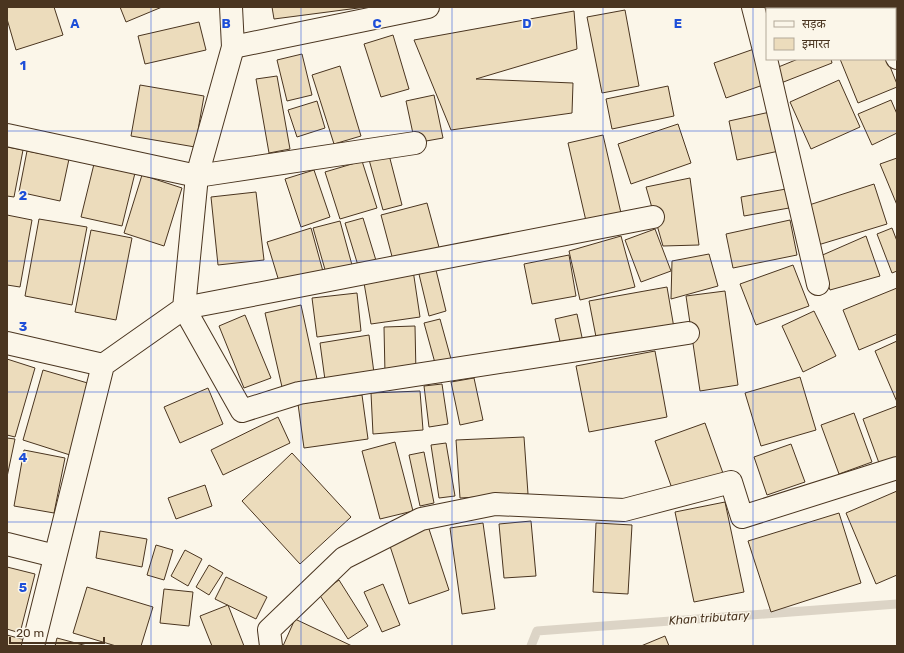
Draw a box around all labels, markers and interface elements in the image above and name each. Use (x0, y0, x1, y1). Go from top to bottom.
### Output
legend (766, 8, 896, 60)
text: A (70, 16, 80, 31)
text: B (221, 16, 231, 31)
text: C (372, 16, 382, 31)
text: D (522, 16, 532, 31)
text: E (674, 16, 682, 31)
text: सड़क (802, 17, 827, 31)
text: इमारत (802, 37, 831, 51)
text: 1 (20, 58, 26, 73)
text: 2 (19, 188, 27, 203)
text: 3 (19, 319, 28, 334)
text: 4 (19, 450, 28, 465)
text: 5 (19, 580, 27, 595)
water label: Khan tributary (668, 608, 750, 628)
scale bar (10, 619, 104, 645)
text: 20 m (16, 626, 44, 640)

